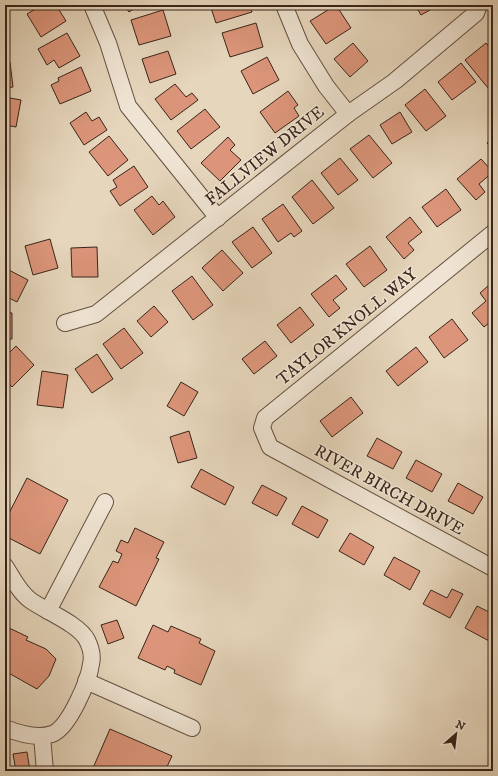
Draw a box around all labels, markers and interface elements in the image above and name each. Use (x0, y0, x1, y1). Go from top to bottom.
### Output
street label: FALLVIEW DRIVE (201, 101, 329, 211)
street label: TAYLOR KNOLL WAY (272, 263, 422, 391)
street label: RIVER BIRCH DRIVE (310, 440, 468, 540)
north arrow (436, 714, 476, 754)
text: N (453, 718, 467, 734)

